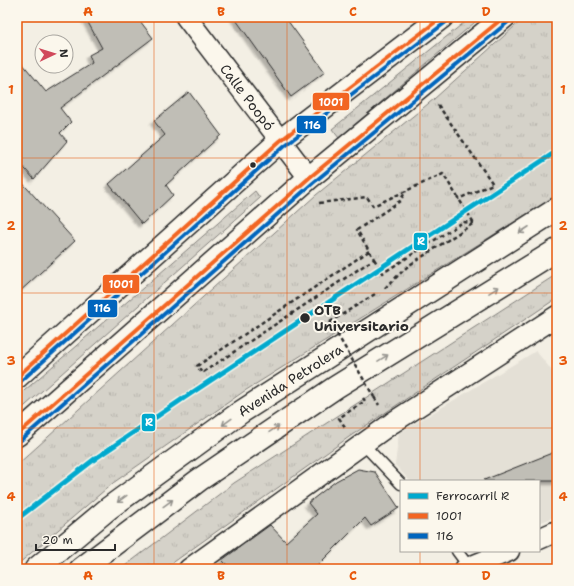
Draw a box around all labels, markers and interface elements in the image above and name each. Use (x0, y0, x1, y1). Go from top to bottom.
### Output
text: A (83, 3, 93, 20)
text: B (217, 3, 225, 20)
text: C (349, 3, 357, 20)
text: D (481, 3, 491, 20)
north arrow (34, 34, 74, 74)
text: N (56, 48, 71, 58)
street label: Calle Poopó (216, 60, 278, 134)
text: 1 (8, 81, 14, 98)
text: 1 (560, 81, 566, 98)
line badge: 1001 (312, 92, 350, 111)
text: 1001 (319, 95, 343, 110)
line badge: 116 (296, 115, 327, 134)
text: 116 (303, 118, 321, 133)
unlabelled marker (248, 160, 258, 170)
text: 2 (6, 217, 16, 234)
text: 2 (558, 217, 568, 234)
one-way arrow (518, 227, 530, 235)
line badge: R (413, 232, 428, 251)
text: R (417, 234, 425, 249)
line badge: 1001 (102, 274, 140, 294)
text: 1001 (109, 277, 133, 292)
one-way arrow (488, 285, 500, 293)
line badge: 116 (87, 299, 118, 318)
text: 116 (93, 301, 111, 316)
place label: OTB Universitario (314, 301, 409, 335)
marker: OTB Universitario (298, 311, 312, 325)
street label: Avenida Petrolera (234, 340, 347, 421)
text: 3 (6, 352, 16, 369)
text: 3 (558, 352, 568, 369)
one-way arrow (377, 354, 389, 362)
line badge: R (141, 413, 156, 432)
text: R (145, 415, 153, 430)
one-way arrow (221, 418, 232, 426)
one-way arrow (269, 425, 280, 433)
legend (400, 480, 540, 552)
text: 4 (6, 488, 16, 505)
text: Ferrocarril R (436, 488, 509, 504)
text: 4 (558, 488, 568, 505)
one-way arrow (116, 495, 127, 503)
one-way arrow (162, 499, 173, 508)
text: 1001 (436, 508, 462, 524)
scale bar (36, 526, 115, 552)
text: 116 (436, 528, 454, 544)
text: 20 m (42, 532, 73, 548)
text: A (83, 567, 93, 584)
text: B (217, 567, 225, 584)
text: C (349, 567, 357, 584)
text: D (481, 567, 491, 584)

